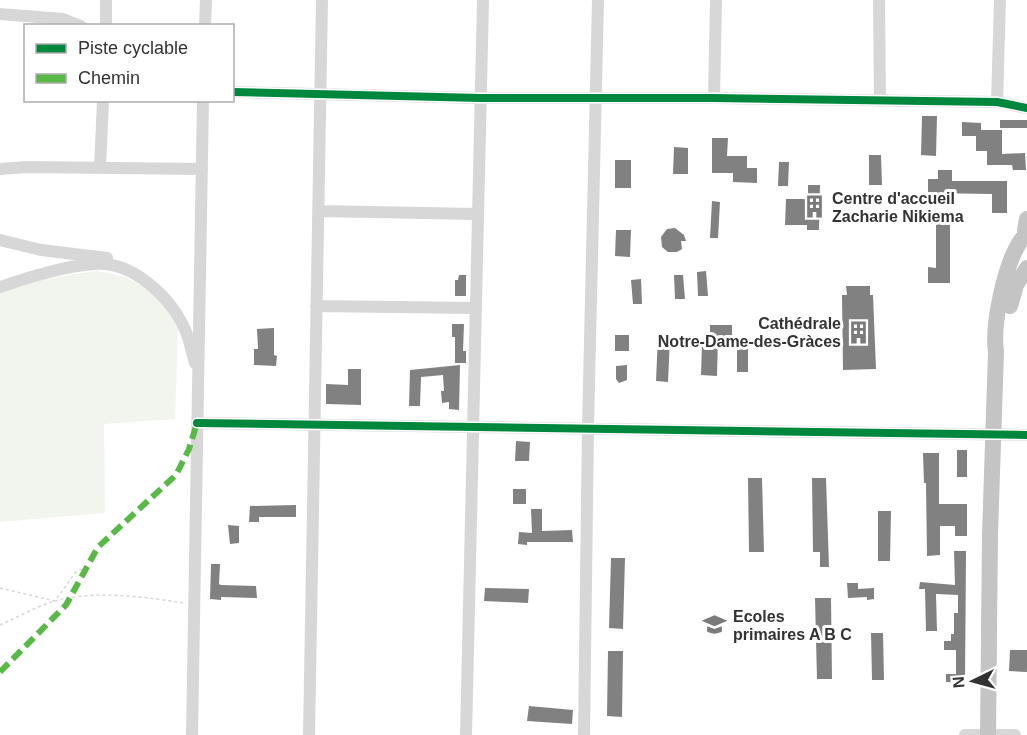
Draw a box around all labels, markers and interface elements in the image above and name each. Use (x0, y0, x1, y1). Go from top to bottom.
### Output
legend (24, 24, 234, 102)
text: Piste cyclable (78, 38, 188, 58)
text: Chemin (78, 68, 140, 88)
place label: Centre d'accueil Zacharie Nikiema (832, 190, 964, 225)
building icon: Centre d'accueil Zacharie Nikiema (801, 194, 827, 220)
place label: Cathédrale Notre-Dame-des-Gràces (658, 315, 841, 350)
building icon: Cathédrale Notre-Dame-des-Gràces (846, 319, 872, 345)
place label: Ecoles primaires A B C (733, 608, 852, 643)
school or university icon: Ecoles primaires A B C (702, 612, 728, 638)
north arrow (943, 651, 1003, 711)
text: N (950, 676, 968, 689)

